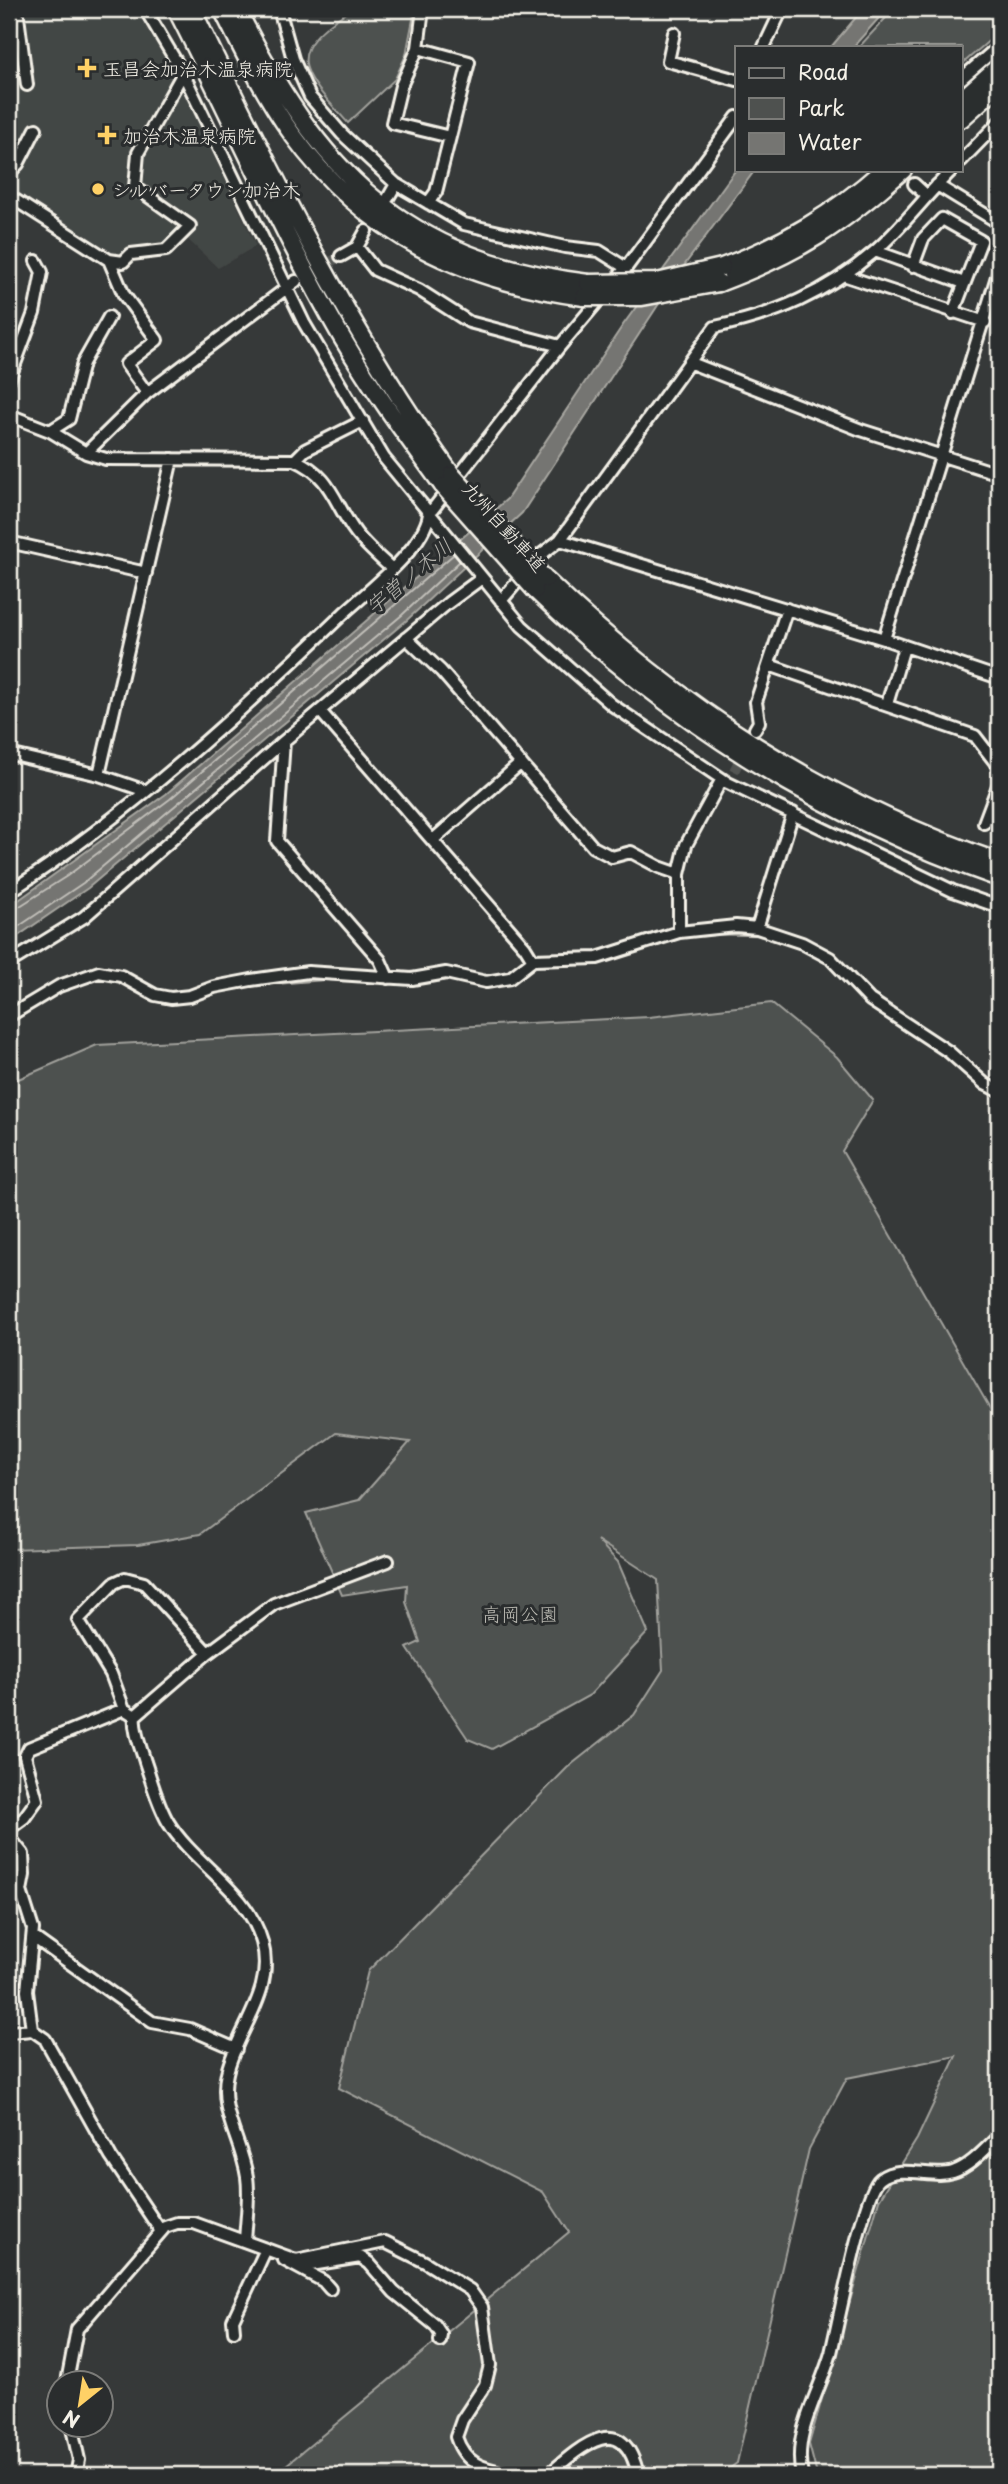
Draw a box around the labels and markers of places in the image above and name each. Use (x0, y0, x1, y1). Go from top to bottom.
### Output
place label: 玉昌会加治木温泉病院 (103, 54, 293, 82)
marker: 玉昌会加治木温泉病院 (77, 58, 97, 78)
place label: 加治木温泉病院 (123, 121, 256, 149)
marker: 加治木温泉病院 (97, 125, 117, 145)
place label: シルバータウン加治木 (112, 175, 300, 203)
marker: シルバータウン加治木 (90, 181, 106, 197)

